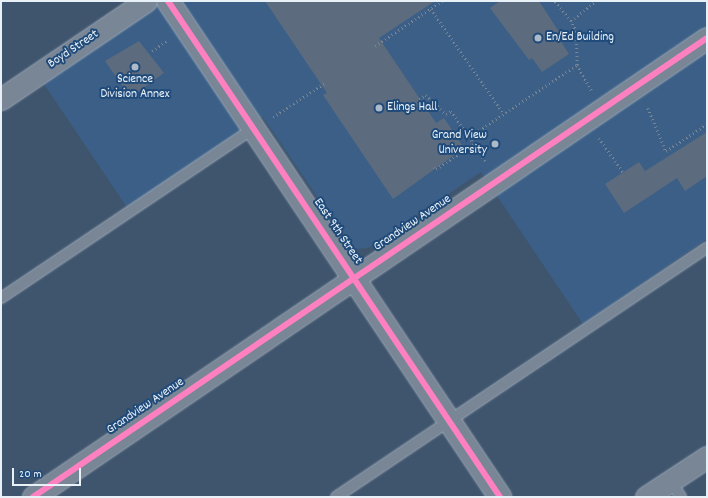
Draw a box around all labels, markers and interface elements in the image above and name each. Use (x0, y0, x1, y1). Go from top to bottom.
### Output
street label: Boyd Street (46, 27, 102, 73)
place label: En/Ed Building (546, 30, 614, 46)
marker: En/Ed Building (533, 33, 543, 43)
marker: Science Division Annex (130, 62, 140, 72)
place label: Science Division Annex (100, 73, 170, 104)
place label: Elings Hall (387, 100, 437, 116)
marker: Elings Hall (374, 103, 384, 113)
place label: Grand View University (432, 129, 487, 160)
marker: Grand View University (490, 139, 500, 149)
street label: Grandview Avenue (371, 192, 455, 256)
street label: East 9th Street (309, 196, 365, 268)
street label: Grandview Avenue (104, 375, 188, 439)
scale bar (14, 460, 83, 486)
text: 20 m (19, 466, 42, 483)

